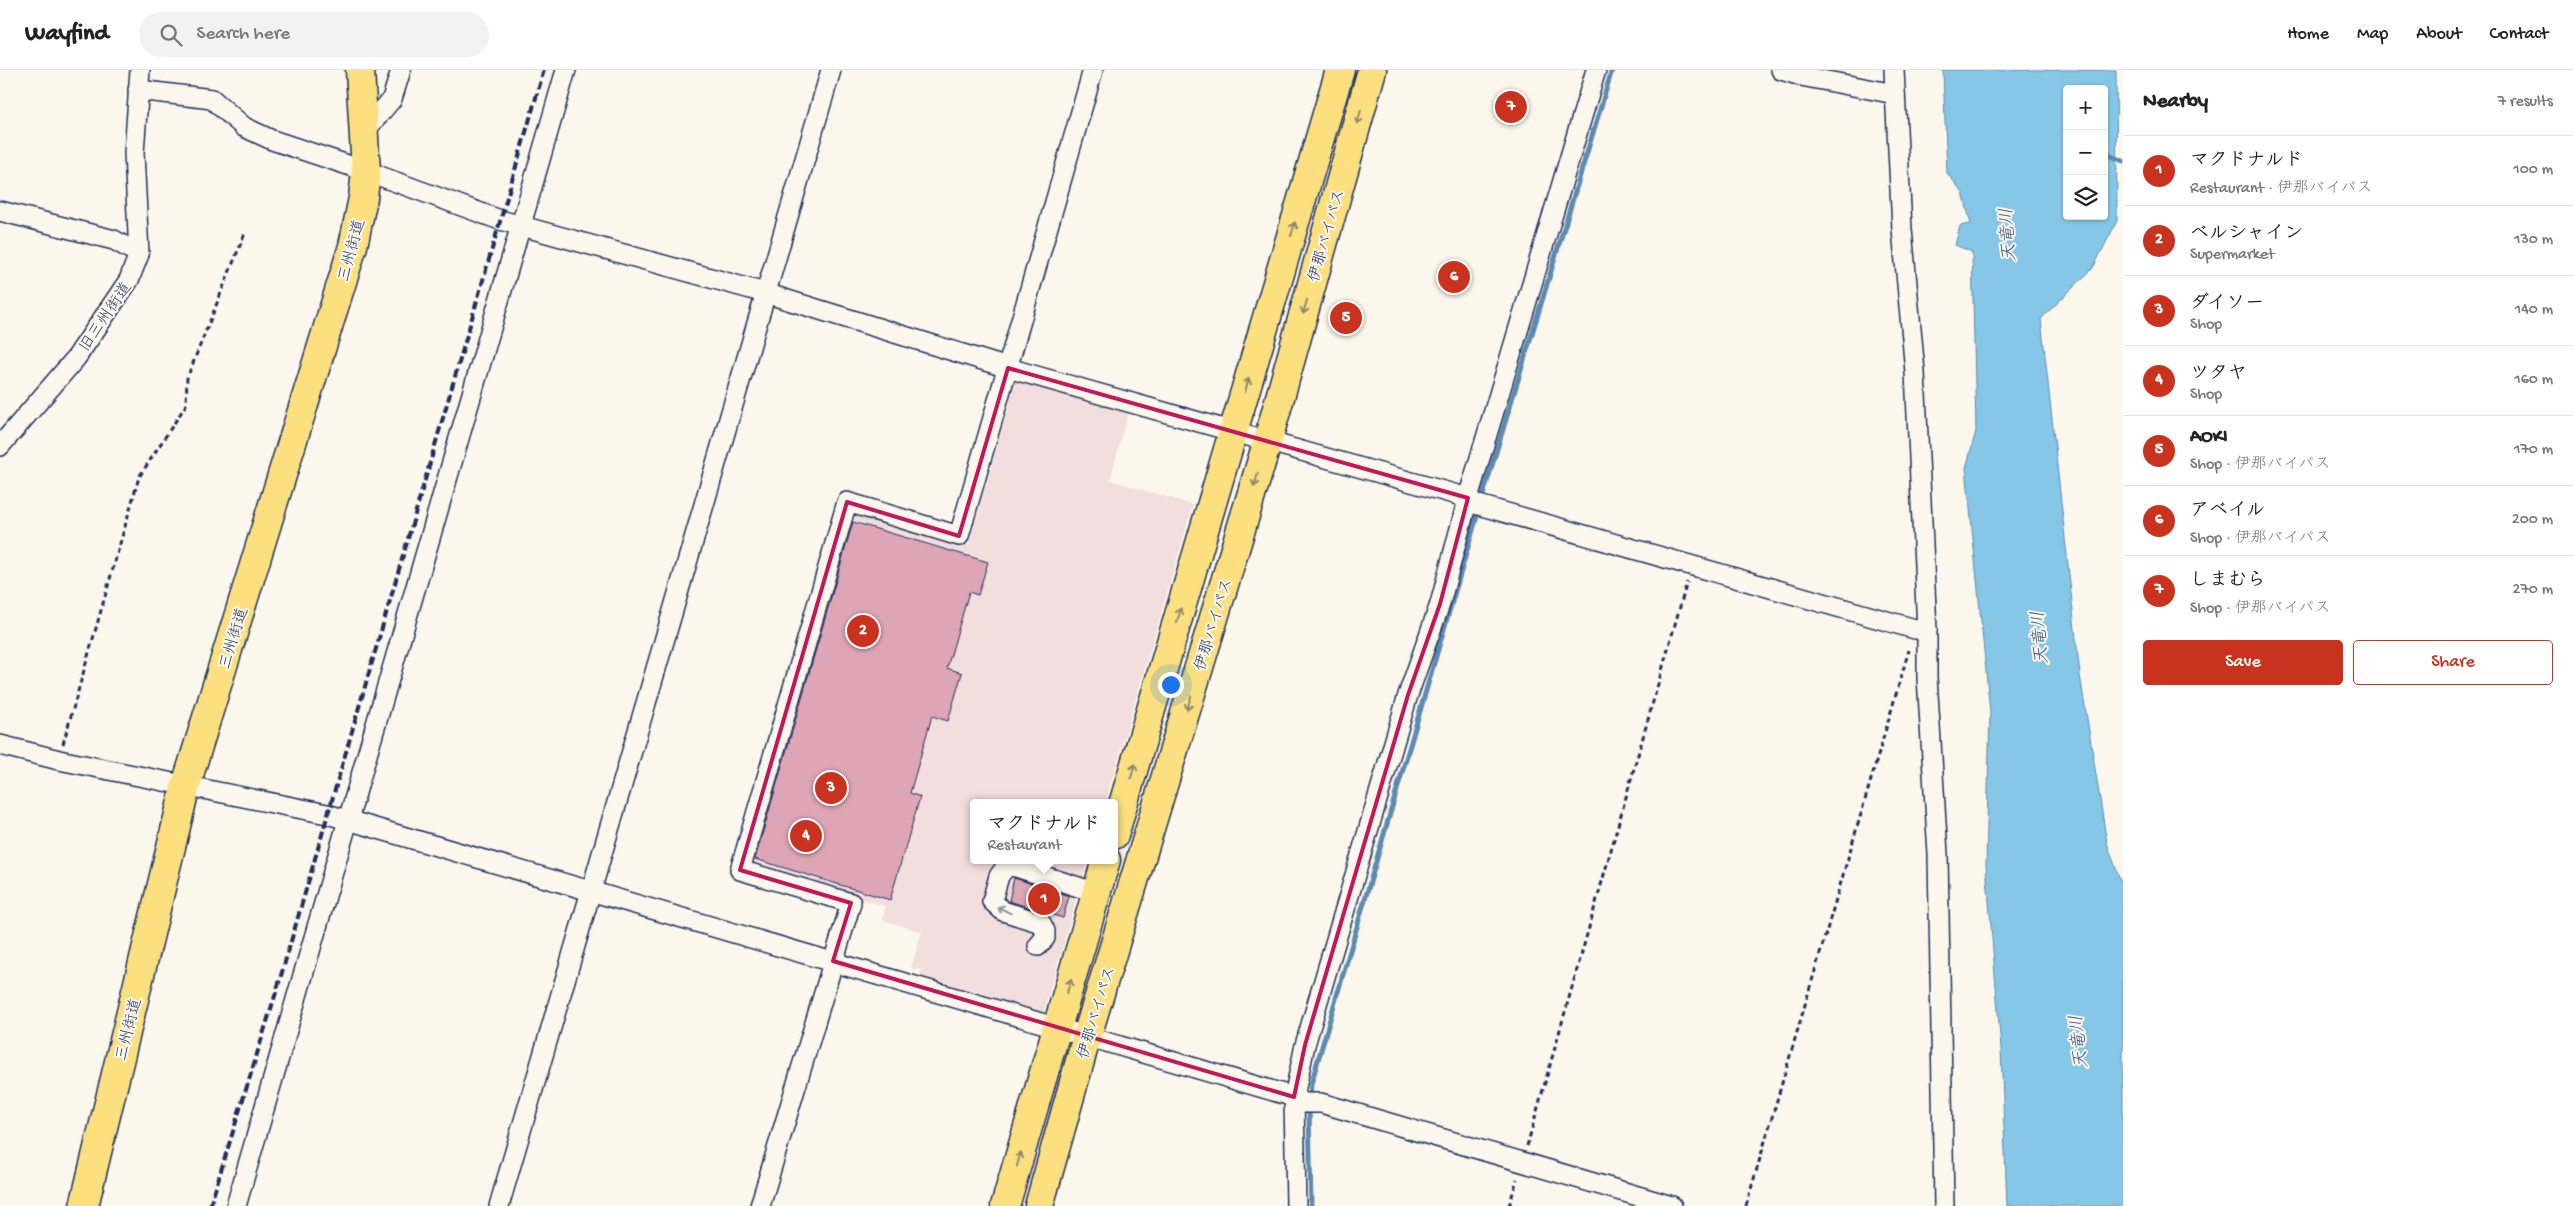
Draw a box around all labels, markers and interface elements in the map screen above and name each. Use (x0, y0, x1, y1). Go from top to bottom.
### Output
search box (139, 12, 489, 57)
text: Wayfind (25, 20, 109, 49)
icon: search (157, 21, 185, 49)
text: Search here (197, 23, 290, 46)
text: Home (2287, 24, 2329, 45)
text: Map (2357, 24, 2388, 45)
text: About (2416, 24, 2462, 45)
text: Contact (2490, 24, 2548, 45)
map controls (2063, 85, 2108, 220)
button: + (2063, 85, 2108, 130)
pin: 7 (1495, 88, 1527, 126)
text: Nearby (2143, 90, 2208, 115)
text: 7 results (2498, 93, 2553, 112)
one-way arrow (1353, 108, 1363, 124)
button: − (2063, 130, 2108, 175)
text: マクドナルド (2190, 150, 2303, 173)
text: 1 (2156, 161, 2162, 180)
text: 100 m (2513, 161, 2553, 180)
button: layers (2063, 175, 2108, 220)
text: Restaurant · 伊那バイパス (2190, 180, 2372, 199)
street label: 伊那バイパス (1305, 187, 1351, 285)
water label: 天竜川 (1996, 207, 2022, 263)
street label: 三州街道 (335, 217, 371, 284)
one-way arrow (1288, 221, 1298, 237)
text: ベルシャイン (2190, 223, 2303, 246)
text: 2 (2155, 231, 2163, 250)
text: 130 m (2514, 231, 2553, 250)
text: Supermarket (2190, 246, 2275, 265)
pin: 6 (1438, 258, 1470, 296)
street label: 旧三州街道 (76, 279, 137, 356)
text: ダイソー (2190, 293, 2264, 316)
one-way arrow (1300, 299, 1309, 315)
pin: 5 (1330, 299, 1362, 337)
text: 3 (2155, 301, 2163, 320)
text: 140 m (2515, 301, 2553, 320)
text: Shop (2190, 316, 2222, 335)
text: ツタヤ (2190, 363, 2247, 386)
text: 4 (2155, 371, 2163, 390)
text: 160 m (2514, 371, 2553, 390)
one-way arrow (1242, 377, 1252, 393)
text: Shop (2190, 386, 2222, 405)
text: AOKI (2190, 426, 2228, 449)
text: 5 (2155, 441, 2163, 460)
text: 170 m (2514, 441, 2553, 460)
text: Shop · 伊那バイパス (2190, 456, 2330, 475)
one-way arrow (1250, 472, 1260, 488)
text: アベイル (2190, 500, 2265, 523)
text: 6 (2155, 511, 2163, 530)
text: 200 m (2512, 511, 2553, 530)
text: Shop · 伊那バイパス (2190, 530, 2330, 549)
text: しまむら (2190, 570, 2266, 593)
street label: 伊那バイパス (1191, 576, 1238, 674)
text: 7 (2155, 581, 2163, 600)
text: 270 m (2513, 581, 2553, 600)
text: Shop · 伊那バイパス (2190, 600, 2330, 619)
street label: 三州街道 (216, 605, 254, 672)
one-way arrow (1174, 608, 1184, 624)
water label: 天竜川 (2028, 610, 2054, 666)
pin: 2 (847, 612, 879, 650)
button: Save (2143, 640, 2343, 685)
button: Share (2353, 640, 2553, 685)
your location (1158, 672, 1184, 698)
one-way arrow (1183, 694, 1193, 710)
one-way arrow (1128, 763, 1138, 779)
pin: 3 (815, 769, 847, 807)
popup (970, 799, 1118, 864)
text: マクドナルド (987, 814, 1101, 837)
pin: 4 (790, 817, 822, 855)
text: Restaurant (987, 837, 1062, 856)
pin: 1 (1028, 880, 1060, 918)
one-way arrow (996, 905, 1011, 915)
street label: 伊那バイパス (1074, 964, 1121, 1062)
one-way arrow (1065, 979, 1075, 995)
street label: 三州街道 (112, 996, 147, 1063)
water label: 天竜川 (2066, 1014, 2094, 1070)
one-way arrow (1015, 1152, 1024, 1168)

